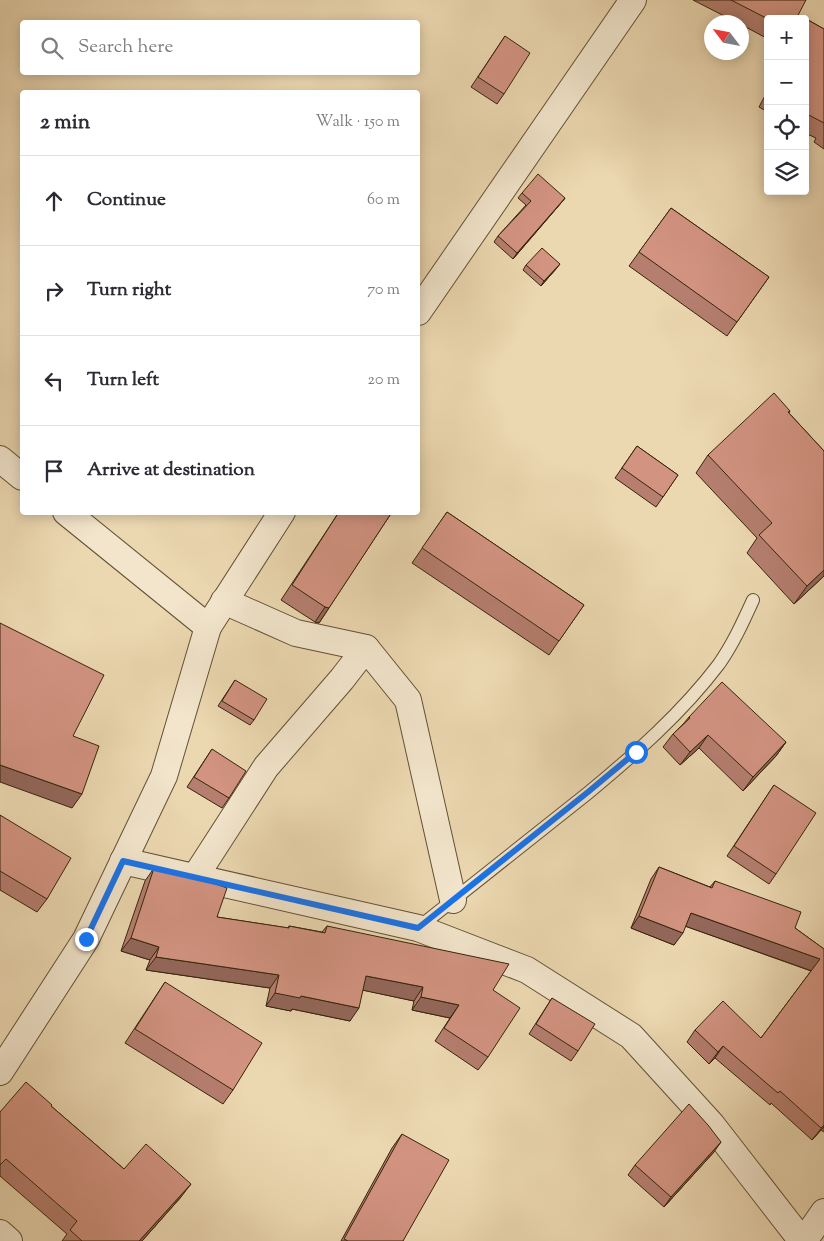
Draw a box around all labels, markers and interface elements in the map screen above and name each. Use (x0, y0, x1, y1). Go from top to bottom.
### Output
north arrow (704, 15, 749, 60)
map controls (764, 15, 809, 195)
button: + (764, 15, 809, 60)
search box (20, 20, 420, 75)
icon: search (38, 34, 66, 62)
text: Search here (78, 34, 173, 61)
button: − (764, 60, 809, 105)
button: locate (764, 105, 809, 150)
text: 2 min (40, 108, 90, 138)
text: Walk · 150 m (316, 111, 400, 134)
button: layers (764, 150, 809, 195)
icon: ahead (40, 187, 68, 215)
text: Continue (87, 187, 166, 214)
text: 60 m (367, 189, 400, 212)
icon: right (40, 277, 68, 305)
text: Turn right (87, 277, 171, 304)
text: 70 m (367, 279, 400, 302)
icon: left (40, 367, 68, 395)
text: Turn left (87, 367, 159, 394)
text: 20 m (367, 369, 400, 392)
icon: arrive (40, 457, 68, 485)
text: Arrive at destination (87, 457, 255, 484)
route start (625, 741, 648, 764)
route end (75, 928, 98, 951)

